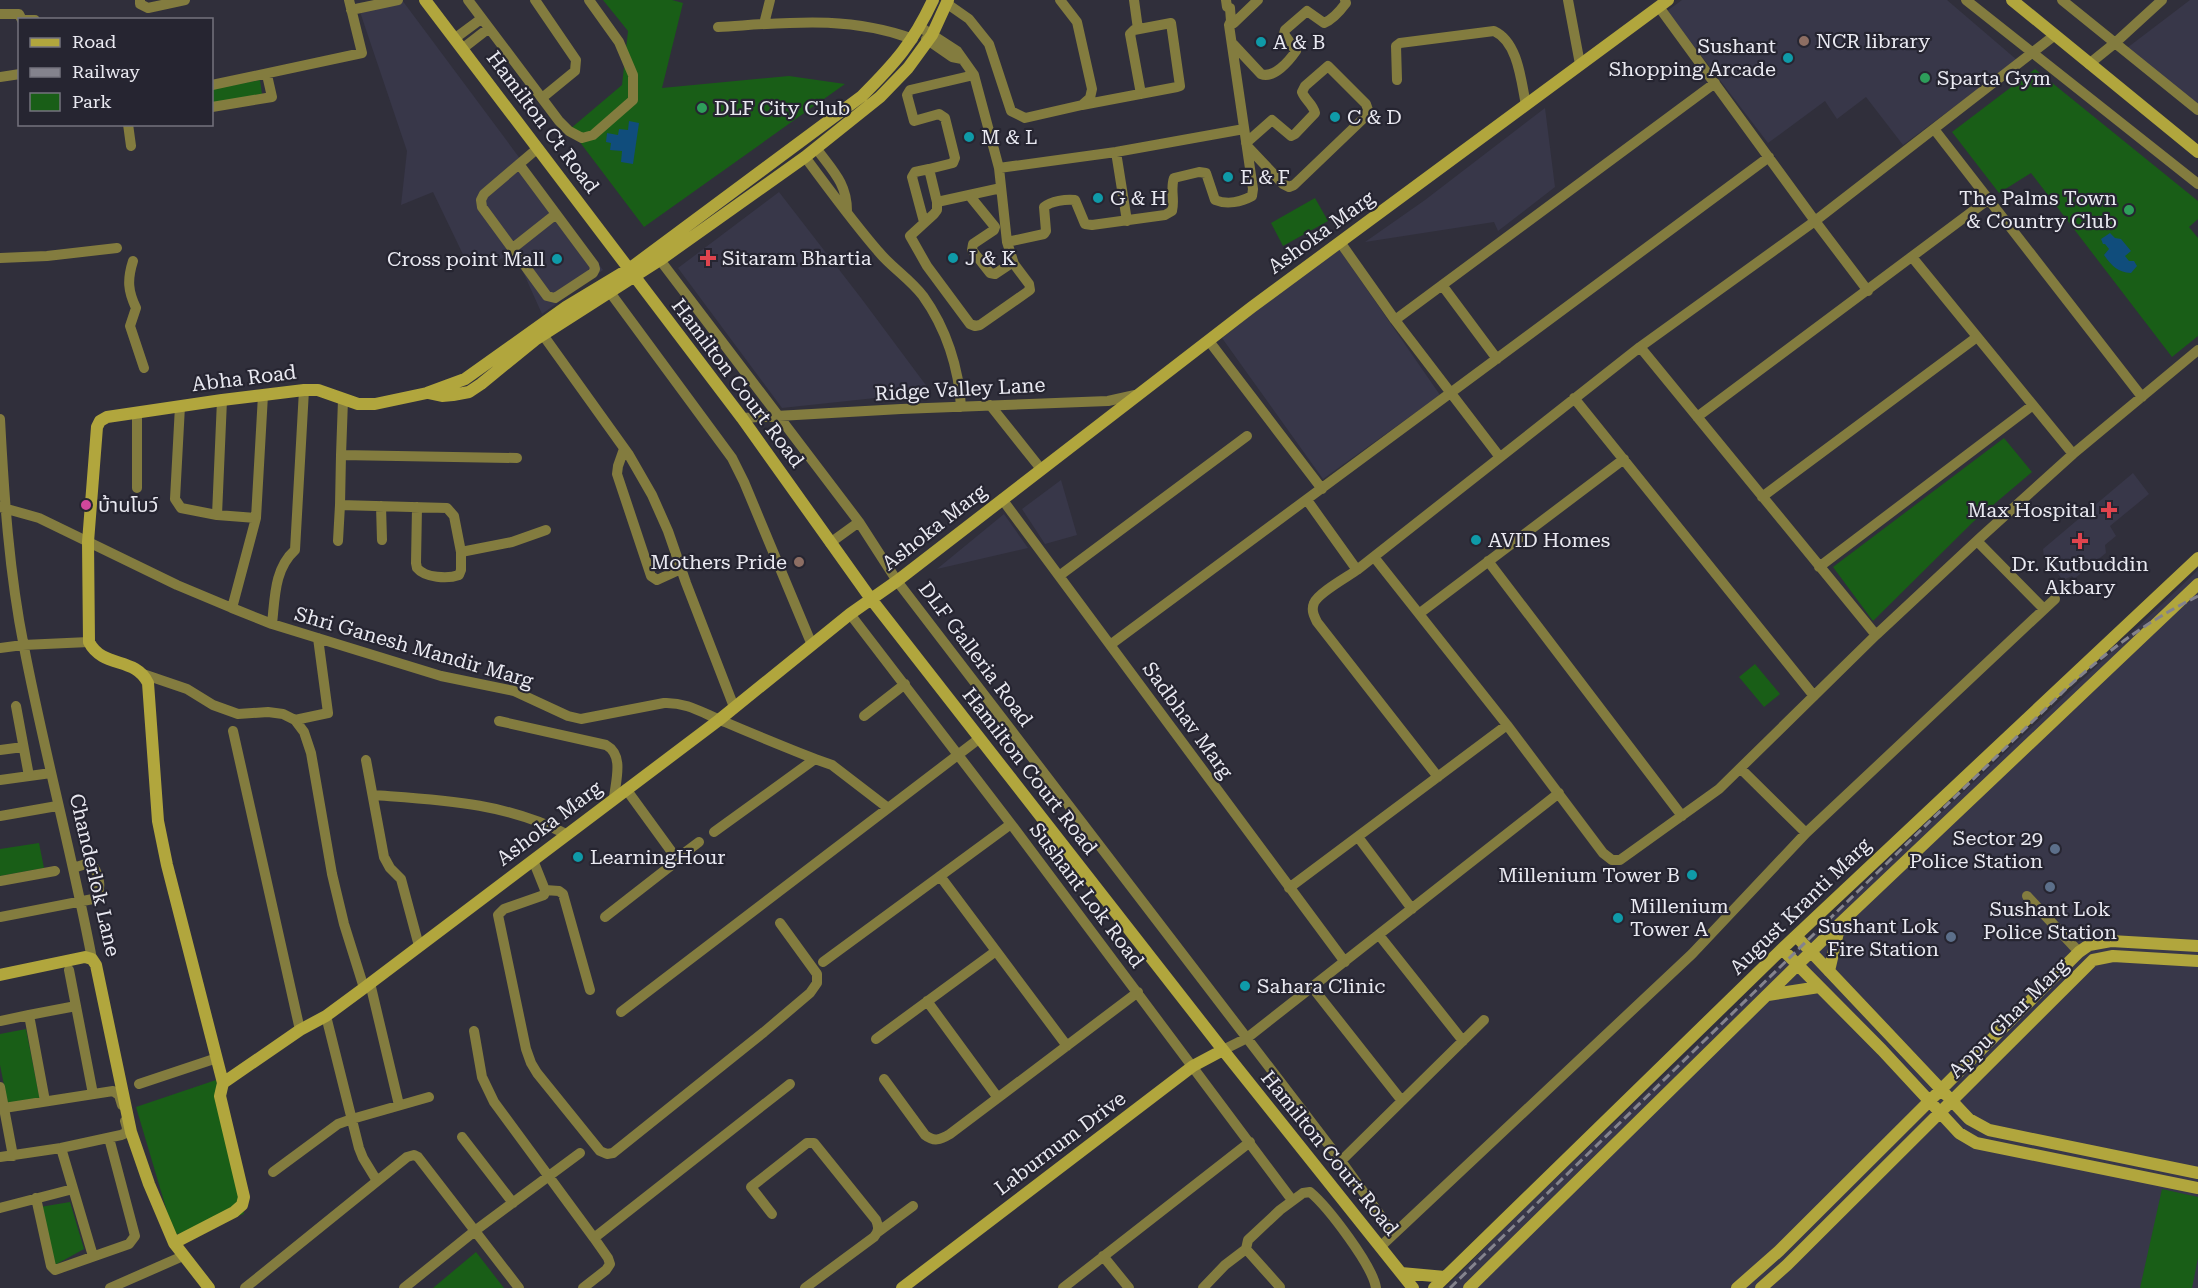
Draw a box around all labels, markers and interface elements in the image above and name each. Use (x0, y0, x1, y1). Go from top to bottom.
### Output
legend (18, 18, 213, 126)
place label: NCR library (1816, 29, 1930, 53)
place label: A & B (1273, 30, 1325, 54)
text: Road (72, 31, 117, 52)
place label: Sushant Shopping Arcade (1609, 34, 1777, 81)
marker: NCR library (1797, 34, 1811, 48)
marker: A & B (1254, 35, 1268, 49)
street label: Hamilton Ct Road (482, 46, 604, 198)
marker: Sushant Shopping Arcade (1781, 51, 1795, 65)
text: Railway (72, 61, 140, 82)
place label: Sparta Gym (1937, 66, 2051, 90)
marker: Sparta Gym (1918, 71, 1932, 85)
text: Park (72, 91, 112, 112)
place label: DLF City Club (714, 96, 850, 120)
marker: DLF City Club (695, 101, 709, 115)
place label: C & D (1347, 105, 1402, 129)
marker: C & D (1328, 110, 1342, 124)
place label: M & L (981, 125, 1037, 149)
marker: M & L (962, 130, 976, 144)
place label: E & F (1240, 165, 1290, 189)
marker: E & F (1221, 170, 1235, 184)
street label: Ashoka Marg (1263, 185, 1379, 279)
place label: G & H (1110, 186, 1167, 210)
place label: The Palms Town & Country Club (1959, 186, 2117, 233)
marker: G & H (1091, 191, 1105, 205)
marker: The Palms Town & Country Club (2122, 203, 2136, 217)
place label: Sitaram Bhartia (722, 246, 872, 270)
place label: J & K (965, 246, 1016, 270)
place label: Cross point Mall (387, 247, 545, 271)
marker: Sitaram Bhartia (699, 249, 717, 267)
marker: J & K (946, 251, 960, 265)
marker: Cross point Mall (550, 252, 564, 266)
street label: Hamilton Court Road (667, 294, 809, 472)
street label: Abha Road (190, 360, 298, 396)
street label: Ridge Valley Lane (874, 373, 1046, 405)
street label: Ashoka Marg (877, 478, 991, 575)
place label: บ้านโบว์ (98, 493, 159, 517)
marker: บ้านโบว์ (79, 498, 93, 512)
place label: Max Hospital (1967, 498, 2096, 522)
marker: Max Hospital (2100, 501, 2118, 519)
place label: AVID Homes (1488, 528, 1610, 552)
marker: Dr. Kutbuddin Akbary (2071, 532, 2089, 550)
marker: AVID Homes (1469, 533, 1483, 547)
place label: Mothers Pride (650, 550, 787, 574)
place label: Dr. Kutbuddin Akbary (2011, 552, 2149, 599)
marker: Mothers Pride (792, 555, 806, 569)
street label: DLF Galleria Road (914, 577, 1038, 731)
street label: Shri Ganesh Mandir Marg (292, 601, 537, 693)
street label: Sadbhav Marg (1138, 657, 1239, 783)
street label: Hamilton Court Road (957, 683, 1103, 859)
street label: Ashoka Marg (492, 775, 607, 870)
street label: Chanderlok Lane (65, 791, 125, 959)
street label: Sushant Lok Road (1025, 818, 1149, 972)
place label: Sector 29 Police Station (1909, 826, 2043, 873)
street label: August Kranti Marg (1725, 832, 1876, 979)
marker: Sector 29 Police Station (2048, 842, 2062, 856)
place label: LearningHour (590, 845, 725, 869)
marker: LearningHour (571, 850, 585, 864)
place label: Millenium Tower B (1498, 863, 1680, 887)
marker: Millenium Tower B (1685, 868, 1699, 882)
marker: Sushant Lok Police Station (2043, 880, 2057, 894)
place label: Millenium Tower A (1630, 894, 1729, 941)
place label: Sushant Lok Police Station (1983, 897, 2117, 944)
marker: Millenium Tower A (1611, 911, 1625, 925)
place label: Sushant Lok Fire Station (1818, 914, 1939, 961)
marker: Sushant Lok Fire Station (1944, 930, 1958, 944)
street label: Appu Ghar Marg (1943, 953, 2073, 1083)
place label: Sahara Clinic (1257, 974, 1385, 998)
marker: Sahara Clinic (1238, 979, 1252, 993)
street label: Hamilton Court Road (1256, 1066, 1404, 1240)
street label: Laburnum Drive (990, 1086, 1130, 1200)

